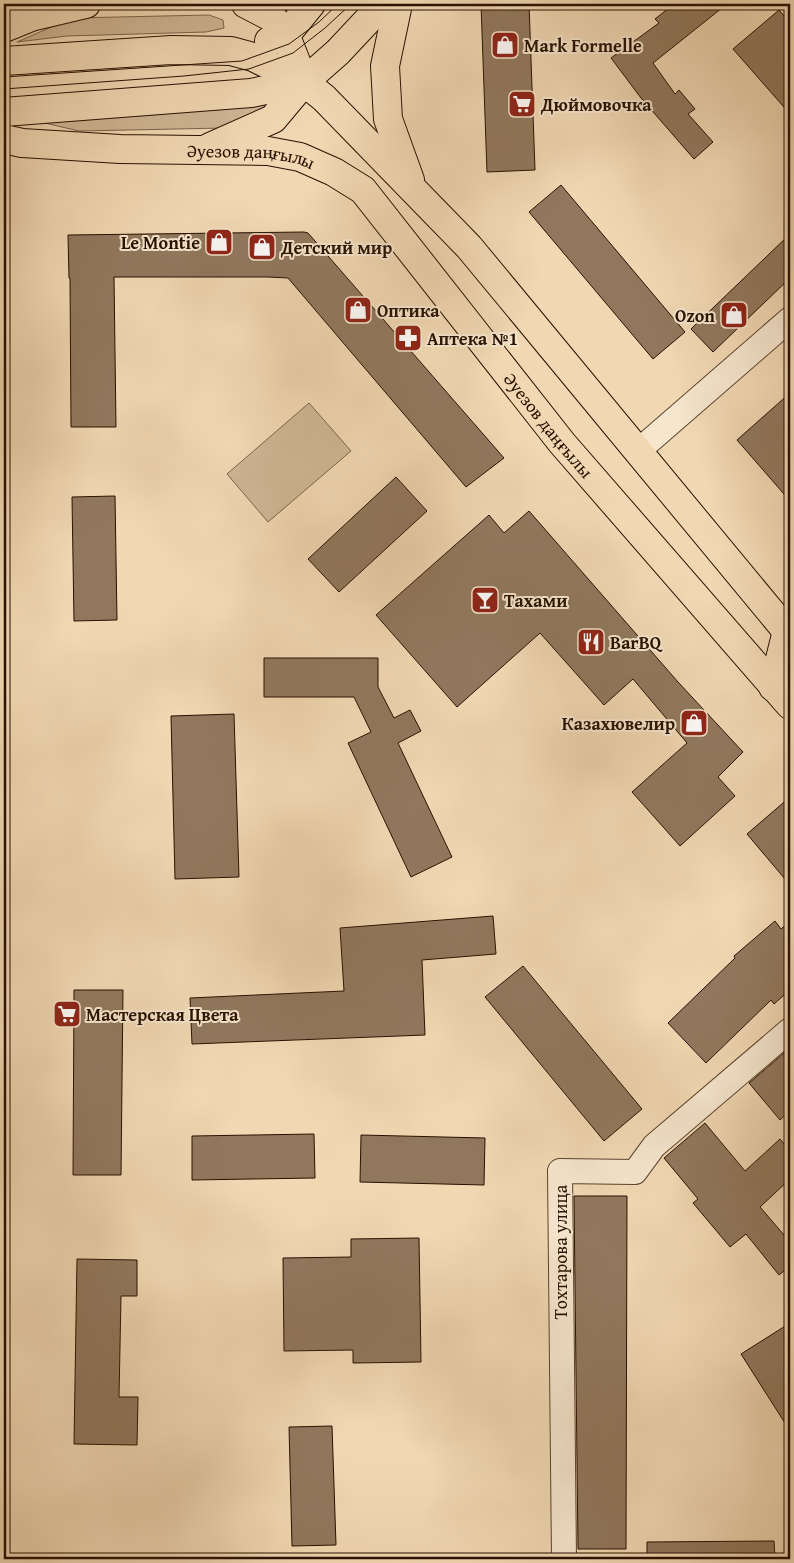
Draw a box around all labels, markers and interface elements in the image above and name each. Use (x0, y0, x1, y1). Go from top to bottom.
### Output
shop icon: Mark Formelle (490, 30, 520, 60)
place label: Mark Formelle (524, 32, 642, 59)
supermarket icon: Дюймовочка (507, 89, 537, 119)
place label: Дюймовочка (540, 91, 652, 118)
street label: Әуезов даңғылы (187, 136, 320, 176)
shop icon: Le Montie (204, 227, 234, 257)
place label: Le Montie (121, 229, 200, 256)
shop icon: Детский мир (247, 232, 277, 262)
place label: Детский мир (280, 234, 392, 261)
shop icon: Оптика (343, 295, 373, 325)
place label: Оптика (377, 297, 440, 324)
shop icon: Ozon (719, 300, 749, 330)
place label: Ozon (675, 302, 715, 329)
pharmacy icon: Аптека №1 (393, 323, 423, 353)
place label: Аптека №1 (427, 325, 518, 352)
street label: Әуезов даңғылы (498, 366, 600, 484)
bar icon: Тахами (470, 585, 500, 615)
place label: Тахами (504, 587, 567, 614)
restaurant icon: BarBQ (576, 627, 606, 657)
place label: BarBQ (610, 629, 663, 656)
shop icon: Казахювелир (679, 708, 709, 738)
place label: Казахювелир (562, 710, 675, 737)
supermarket icon: Мастерская Цвета (52, 999, 82, 1029)
place label: Мастерская Цвета (86, 1001, 239, 1028)
street label: Тохтарова улица (547, 1184, 574, 1319)

